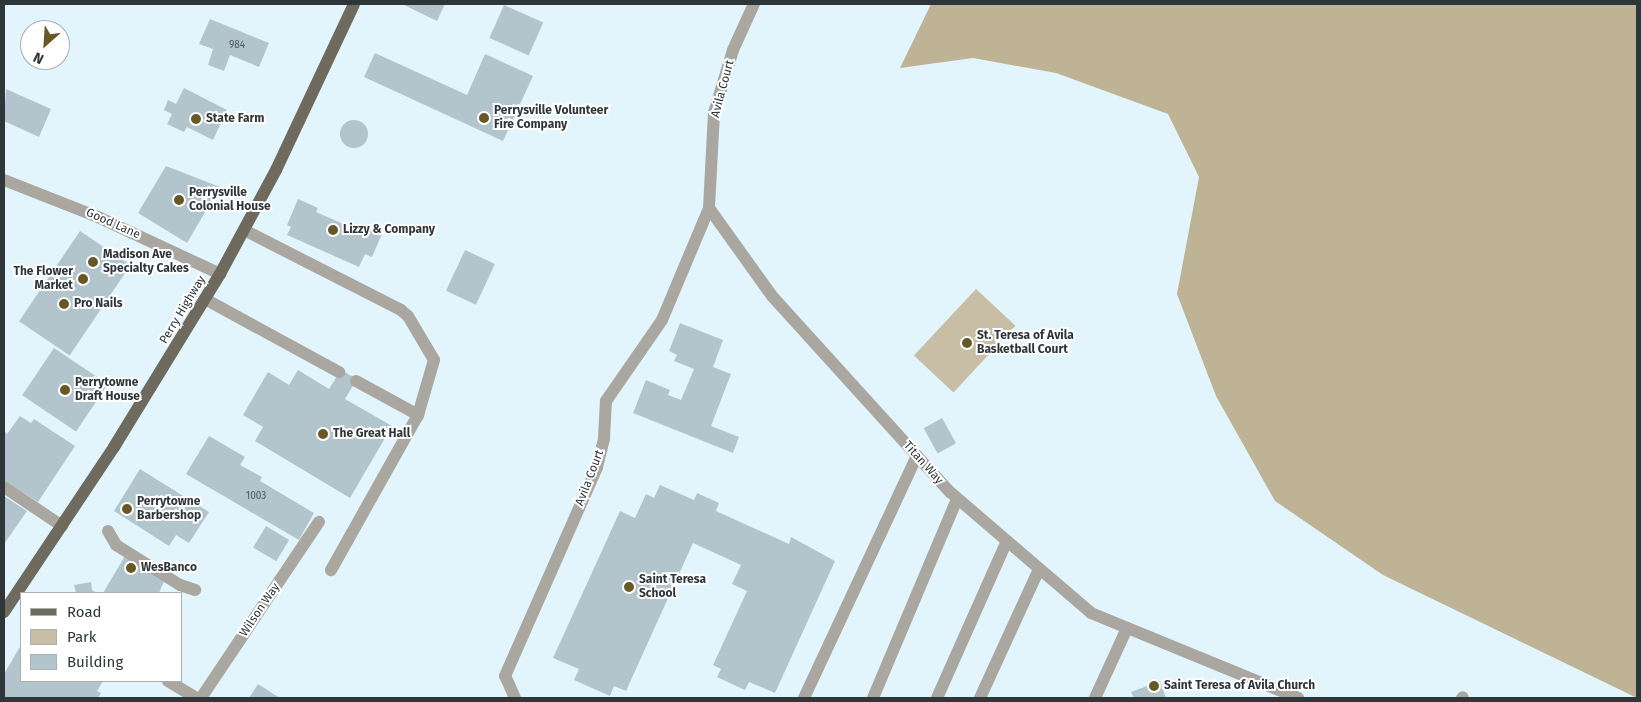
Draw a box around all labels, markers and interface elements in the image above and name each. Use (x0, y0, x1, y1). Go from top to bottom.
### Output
north arrow (20, 20, 70, 70)
house number: 984 (229, 40, 245, 52)
text: N (31, 48, 47, 68)
street label: Avila Court (708, 59, 738, 119)
place label: Perrysville Volunteer Fire Company (494, 104, 608, 132)
place label: State Farm (206, 112, 264, 126)
marker: Perrysville Volunteer Fire Company (478, 112, 490, 124)
marker: State Farm (190, 113, 202, 125)
place label: Perrysville Colonial House (189, 186, 271, 214)
marker: Perrysville Colonial House (173, 194, 185, 206)
street label: Good Lane (84, 206, 142, 242)
place label: Lizzy & Company (343, 223, 435, 237)
marker: Lizzy & Company (327, 224, 339, 236)
place label: Madison Ave Specialty Cakes (103, 248, 189, 276)
marker: Madison Ave Specialty Cakes (87, 256, 99, 268)
place label: The Flower Market (13, 265, 73, 293)
marker: The Flower Market (77, 273, 89, 285)
street label: Perry Highway (157, 273, 209, 347)
place label: Pro Nails (74, 297, 123, 311)
marker: Pro Nails (58, 298, 70, 310)
place label: St. Teresa of Avila Basketball Court (977, 329, 1074, 357)
marker: St. Teresa of Avila Basketball Court (961, 337, 973, 349)
place label: Perrytowne Draft House (75, 376, 140, 404)
marker: Perrytowne Draft House (59, 384, 71, 396)
place label: The Great Hall (333, 427, 410, 441)
marker: The Great Hall (317, 428, 329, 440)
street label: Titan Way (900, 439, 946, 487)
street label: Avila Court (573, 448, 607, 508)
house number: 1003 (246, 491, 266, 503)
place label: Perrytowne Barbershop (137, 495, 201, 523)
marker: Perrytowne Barbershop (121, 503, 133, 515)
place label: WesBanco (141, 561, 197, 575)
marker: WesBanco (125, 562, 137, 574)
place label: Saint Teresa School (639, 573, 706, 601)
street label: Wilson Way (237, 581, 283, 639)
marker: Saint Teresa School (623, 581, 635, 593)
legend (20, 592, 182, 682)
text: Road (67, 603, 102, 621)
text: Park (67, 628, 97, 646)
text: Building (67, 653, 123, 671)
place label: Saint Teresa of Avila Church (1164, 679, 1315, 693)
marker: Saint Teresa of Avila Church (1148, 680, 1160, 692)

